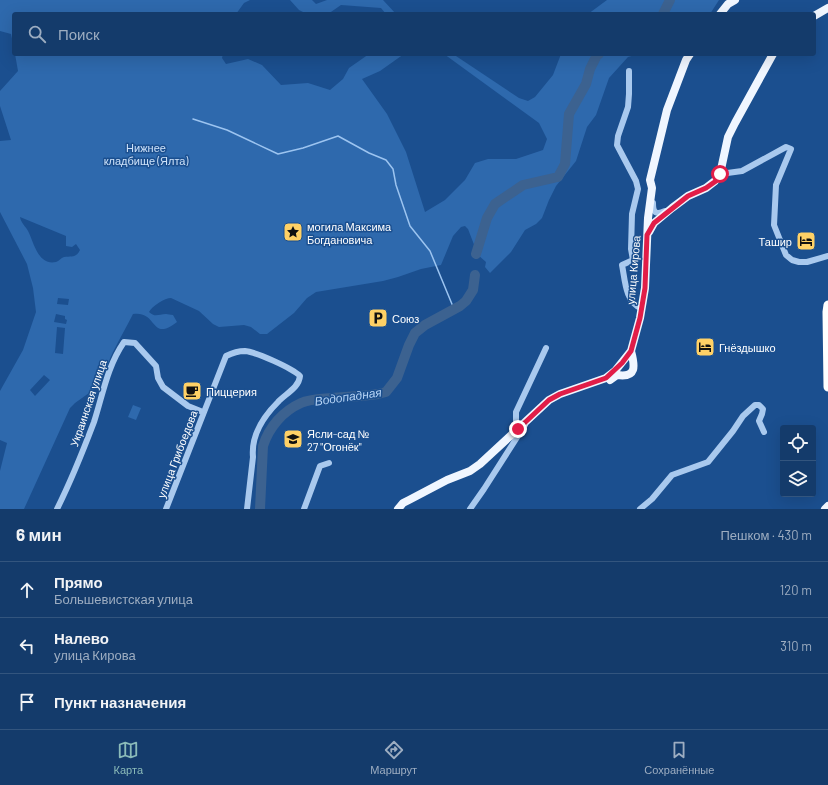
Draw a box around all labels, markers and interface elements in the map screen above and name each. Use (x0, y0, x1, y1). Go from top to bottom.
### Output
search box (12, 12, 816, 56)
icon: search (26, 23, 48, 45)
text: Поиск (58, 25, 100, 43)
park label: Нижнее кладбище (Ялта) (104, 141, 188, 167)
route start (711, 165, 729, 183)
place label: могила Максима Богдановича (307, 220, 392, 246)
place icon: могила Максима Богдановича (282, 221, 304, 243)
hotel icon: Ташир (795, 230, 817, 252)
street label: улица Кирова (624, 234, 643, 305)
place label: Ташир (759, 235, 792, 248)
parking icon: Союз (367, 307, 389, 329)
place label: Союз (392, 312, 419, 325)
hotel icon: Гнёздышко (694, 336, 716, 358)
place label: Гнёздышко (719, 341, 776, 354)
street label: Украинская улица (67, 357, 109, 448)
cafe icon: Пиццерия (181, 380, 203, 402)
water label: Водопадная (314, 384, 383, 408)
place label: Пиццерия (206, 385, 257, 398)
street label: улица Грибоедова (154, 408, 200, 500)
route end (509, 420, 527, 438)
map controls (780, 425, 816, 497)
button: locate (780, 425, 816, 461)
place label: Ясли-сад № 27 "Огонёк" (307, 427, 370, 453)
school or university icon: Ясли-сад № 27 "Огонёк" (282, 428, 304, 450)
button: layers (780, 461, 816, 497)
text: 6 мин (16, 524, 62, 544)
text: Пешком · 430 m (721, 527, 812, 543)
text: Прямо (54, 573, 103, 591)
icon: ahead (16, 579, 38, 601)
text: 120 m (780, 582, 812, 598)
text: Большевистская улица (54, 591, 193, 607)
text: Налево (54, 629, 109, 647)
icon: left (16, 635, 38, 657)
text: 310 m (780, 638, 812, 654)
text: улица Кирова (54, 647, 136, 663)
icon: arrive (16, 691, 38, 713)
text: Пункт назначения (54, 693, 186, 711)
tab: Карта (114, 739, 143, 776)
tab: Маршрут (370, 739, 417, 776)
tab: Сохранённые (644, 739, 714, 776)

